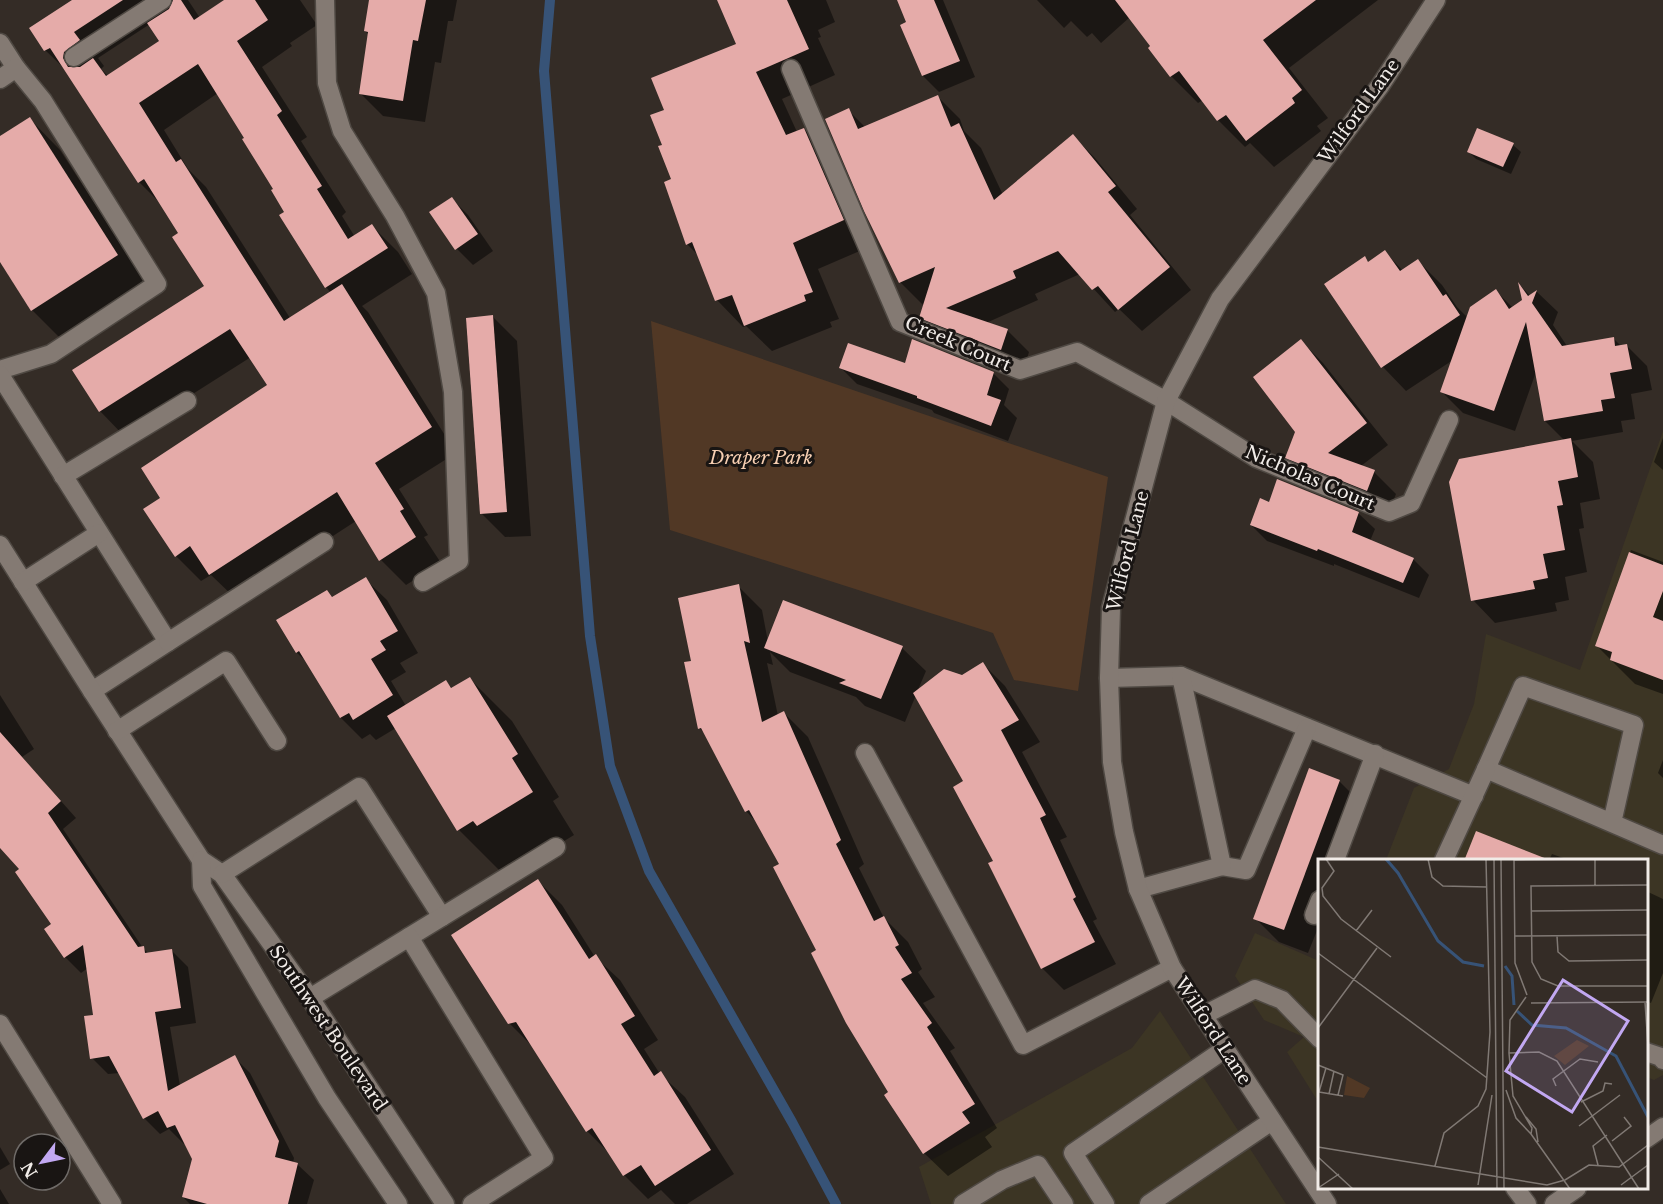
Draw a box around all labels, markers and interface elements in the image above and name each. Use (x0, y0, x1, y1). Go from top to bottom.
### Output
street label: Wilford Lane (1313, 55, 1404, 168)
street label: Creek Court (902, 312, 1015, 376)
street label: Nicholas Court (1242, 441, 1378, 515)
park label: Draper Park (708, 447, 813, 469)
street label: Wilford Lane (1102, 488, 1154, 615)
inset map (1318, 859, 1648, 1189)
street label: Southwest Boulevard (264, 941, 392, 1115)
street label: Wilford Lane (1170, 972, 1256, 1089)
north arrow (12, 1132, 72, 1192)
text: N (17, 1158, 42, 1182)

